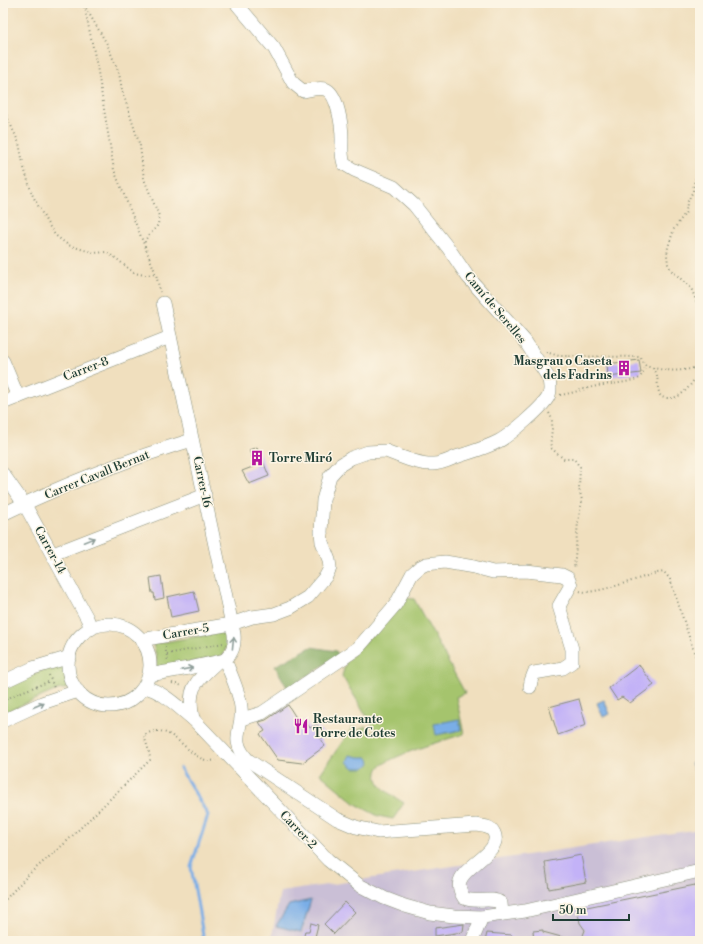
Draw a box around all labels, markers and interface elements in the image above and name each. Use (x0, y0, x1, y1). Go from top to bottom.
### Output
street label: Camí de Serelles (461, 269, 529, 347)
street label: Carrer-8 (61, 353, 111, 385)
place label: Masgrau o Caseta dels Fadrins (514, 354, 613, 383)
building icon: Masgrau o Caseta dels Fadrins (615, 359, 633, 377)
street label: Carrer Cavall Bernat (42, 447, 152, 503)
building icon: Torre Miró (248, 449, 266, 467)
place label: Torre Miró (269, 451, 332, 466)
street label: Carrer-16 (189, 455, 215, 509)
street label: Carrer-14 (31, 524, 69, 576)
one-way arrow (83, 536, 95, 543)
street label: Carrer-5 (162, 620, 211, 643)
one-way arrow (229, 637, 237, 650)
one-way arrow (181, 664, 194, 672)
one-way arrow (32, 701, 44, 708)
place label: Restaurante Torre de Cotes (313, 712, 396, 741)
restaurant icon: Restaurante Torre de Cotes (292, 717, 310, 735)
street label: Carrer-2 (276, 808, 320, 852)
scale bar (553, 896, 629, 922)
text: 50 m (559, 903, 587, 918)

